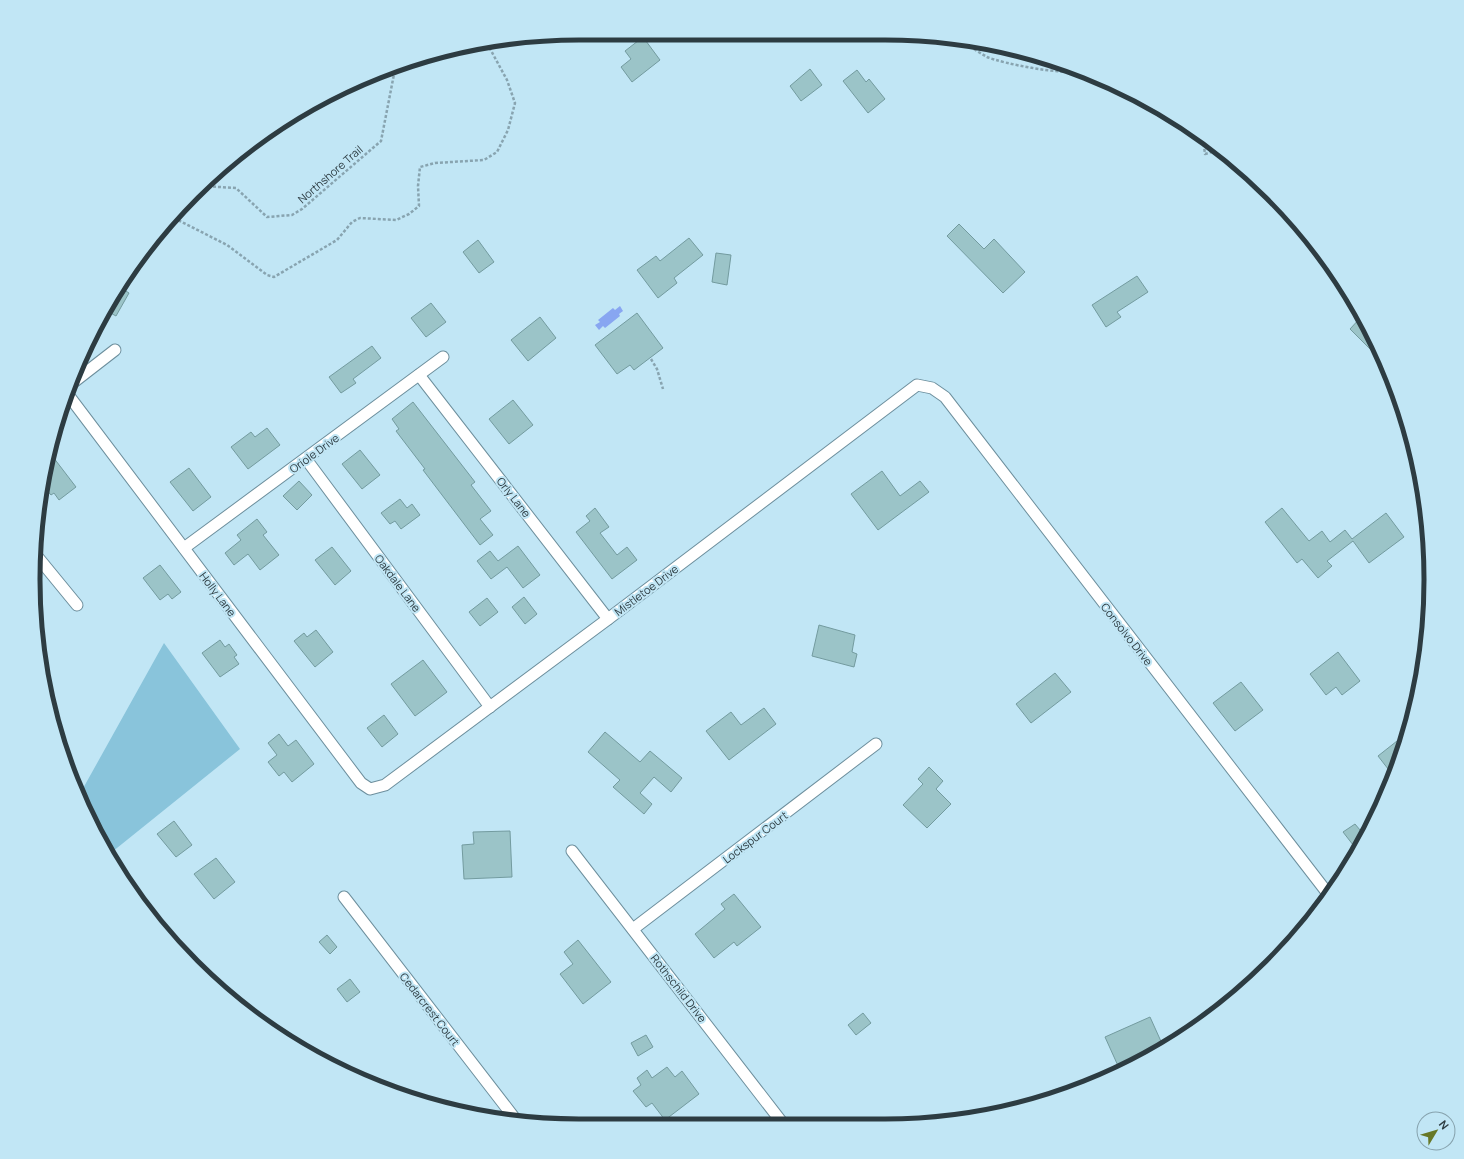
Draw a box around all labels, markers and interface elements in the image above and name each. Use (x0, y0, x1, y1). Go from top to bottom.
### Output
street label: Northshore Trail (294, 142, 366, 206)
street label: Oriole Drive (286, 430, 342, 476)
street label: Orly Lane (494, 474, 535, 521)
street label: Oakdale Lane (372, 551, 425, 615)
street label: Mistletoe Drive (611, 561, 681, 619)
street label: Holly Lane (196, 569, 240, 620)
street label: Consolvo Drive (1098, 600, 1157, 669)
street label: Lockspur Court (719, 808, 791, 866)
street label: Rothschild Drive (648, 951, 711, 1026)
street label: Cedarcrest Court (397, 969, 463, 1049)
north arrow (1416, 1111, 1456, 1151)
text: N (1436, 1117, 1453, 1132)

